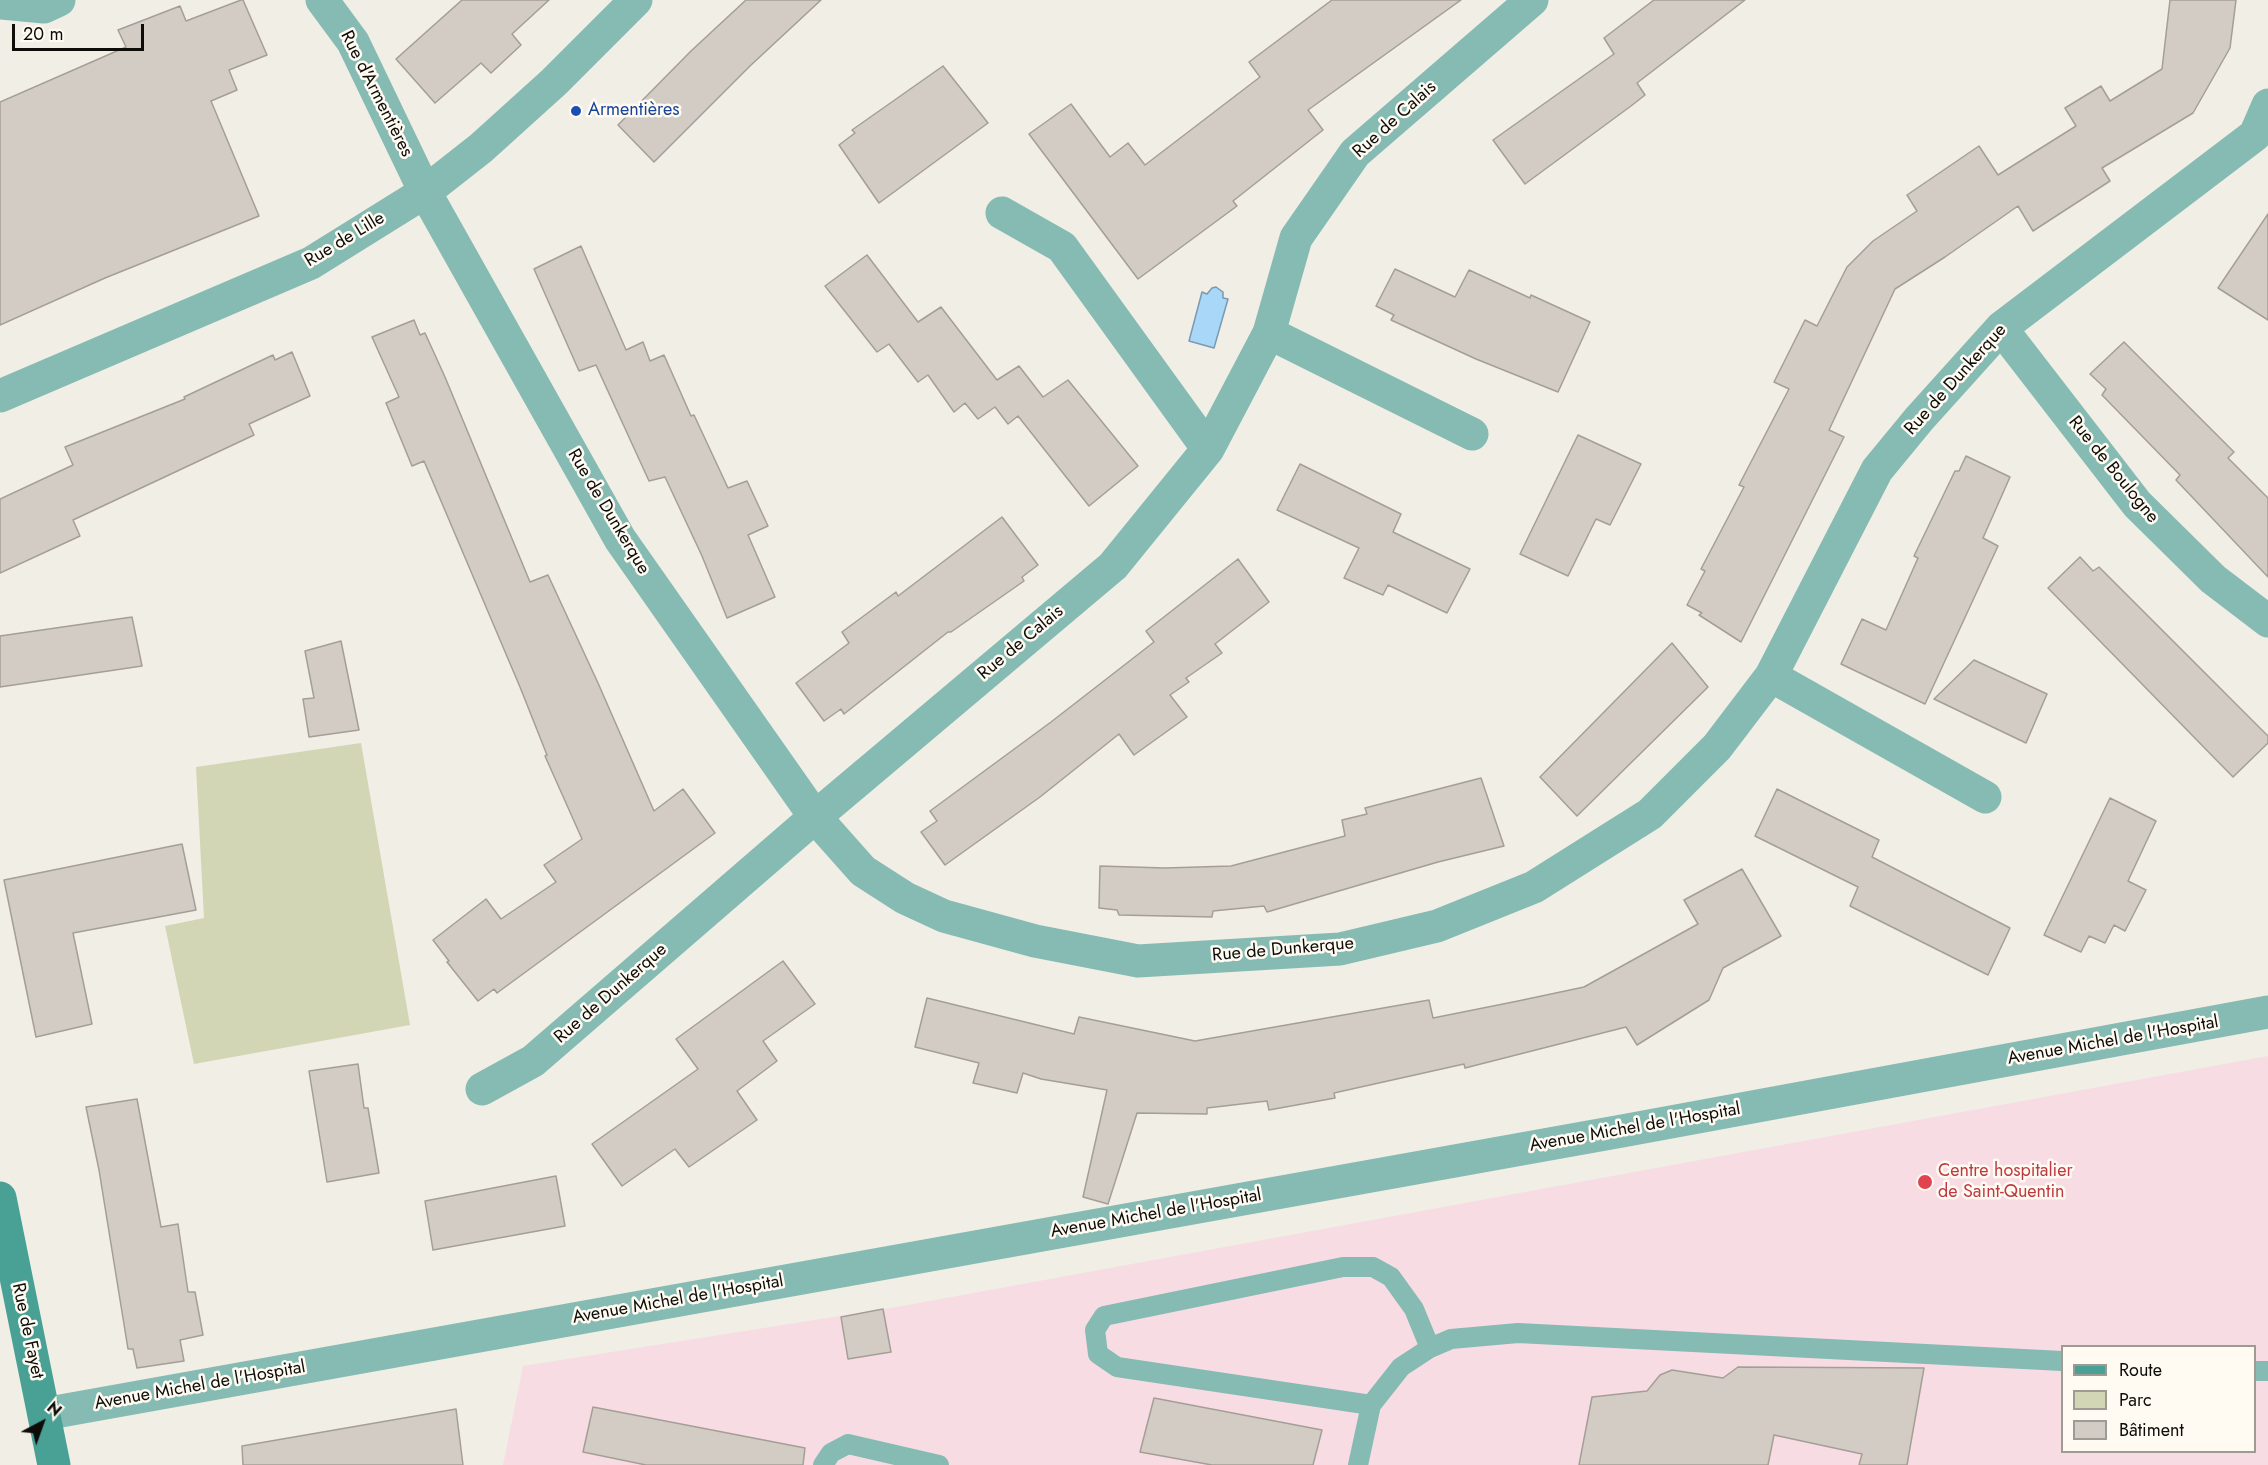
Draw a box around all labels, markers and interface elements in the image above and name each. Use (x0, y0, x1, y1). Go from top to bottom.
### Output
scale bar (15, 12, 147, 50)
text: 20 m (23, 21, 63, 47)
street label: Rue d'Armentières (335, 27, 417, 161)
street label: Rue de Calais (1349, 77, 1441, 163)
place label: Armentières (588, 100, 680, 122)
marker: Armentières (569, 104, 583, 118)
street label: Rue de Lille (301, 208, 389, 272)
street label: Rue de Dunkerque (1900, 320, 2012, 440)
street label: Rue de Boulogne (2063, 412, 2163, 528)
street label: Rue de Dunkerque (562, 446, 654, 578)
street label: Rue de Calais (974, 601, 1068, 685)
street label: Rue de Dunkerque (1211, 933, 1355, 967)
street label: Rue de Dunkerque (550, 939, 672, 1049)
street label: Avenue Michel de l'Hospital (2006, 1012, 2220, 1070)
street label: Avenue Michel de l'Hospital (1528, 1099, 1742, 1157)
place label: Centre hospitalier de Saint-Quentin (1938, 1161, 2073, 1204)
marker: Centre hospitalier de Saint-Quentin (1916, 1173, 1934, 1191)
street label: Avenue Michel de l'Hospital (1049, 1185, 1263, 1243)
street label: Avenue Michel de l'Hospital (571, 1271, 785, 1329)
street label: Rue de Fayet (6, 1281, 48, 1381)
legend (2061, 1345, 2256, 1453)
street label: Avenue Michel de l'Hospital (93, 1357, 307, 1415)
text: Route (2119, 1357, 2162, 1383)
text: Parc (2119, 1387, 2152, 1413)
north arrow (12, 1393, 72, 1453)
text: N (42, 1396, 66, 1422)
text: Bâtiment (2119, 1417, 2184, 1443)

